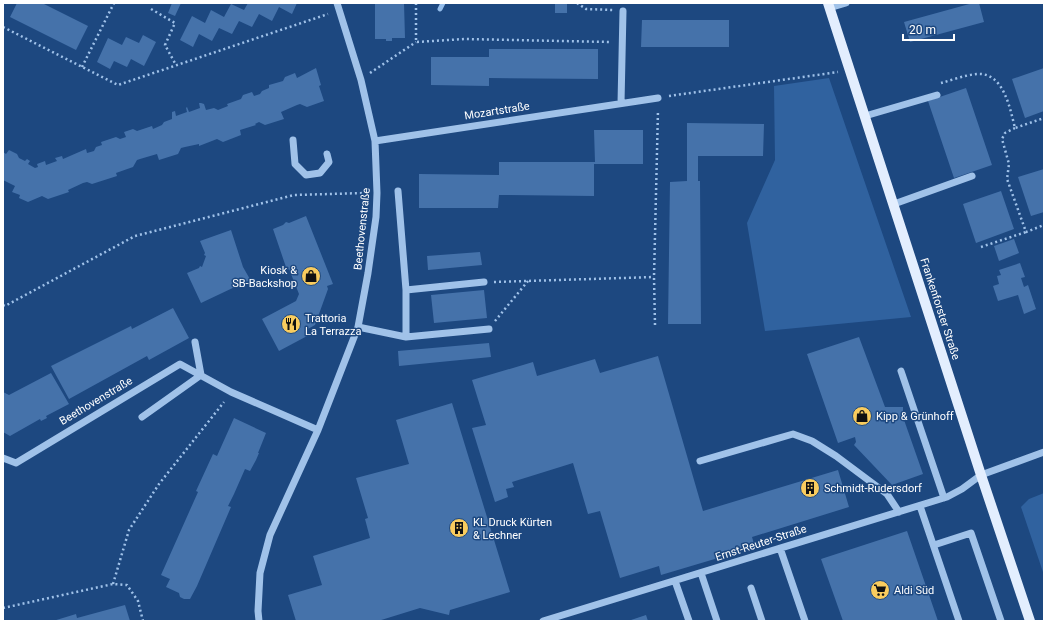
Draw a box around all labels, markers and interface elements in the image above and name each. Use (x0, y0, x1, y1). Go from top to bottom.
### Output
scale bar (903, 16, 954, 42)
text: 20 m (909, 23, 936, 37)
street label: Mozartstraße (463, 99, 531, 123)
street label: Beethovenstraße (351, 187, 373, 271)
street label: Frankenforster Straße (917, 256, 963, 362)
place label: Kiosk & SB-Backshop (232, 264, 297, 290)
shop icon: Kiosk & SB-Backshop (300, 265, 322, 287)
place label: Trattoria La Terrazza (305, 312, 361, 338)
restaurant icon: Trattoria La Terrazza (280, 313, 302, 335)
street label: Beethovenstraße (57, 374, 135, 428)
shop icon: Kipp & Grünhoff (851, 405, 873, 427)
place label: Kipp & Grünhoff (876, 410, 954, 423)
building icon: Schmidt-Rudersdorf (799, 477, 821, 499)
place label: Schmidt-Rudersdorf (824, 482, 922, 495)
place label: KL Druck Kürten & Lechner (473, 516, 552, 542)
building icon: KL Druck Kürten & Lechner (448, 517, 470, 539)
street label: Ernst-Reuter-Straße (714, 522, 808, 564)
supermarket icon: Aldi Süd (869, 579, 891, 601)
place label: Aldi Süd (894, 584, 934, 597)

